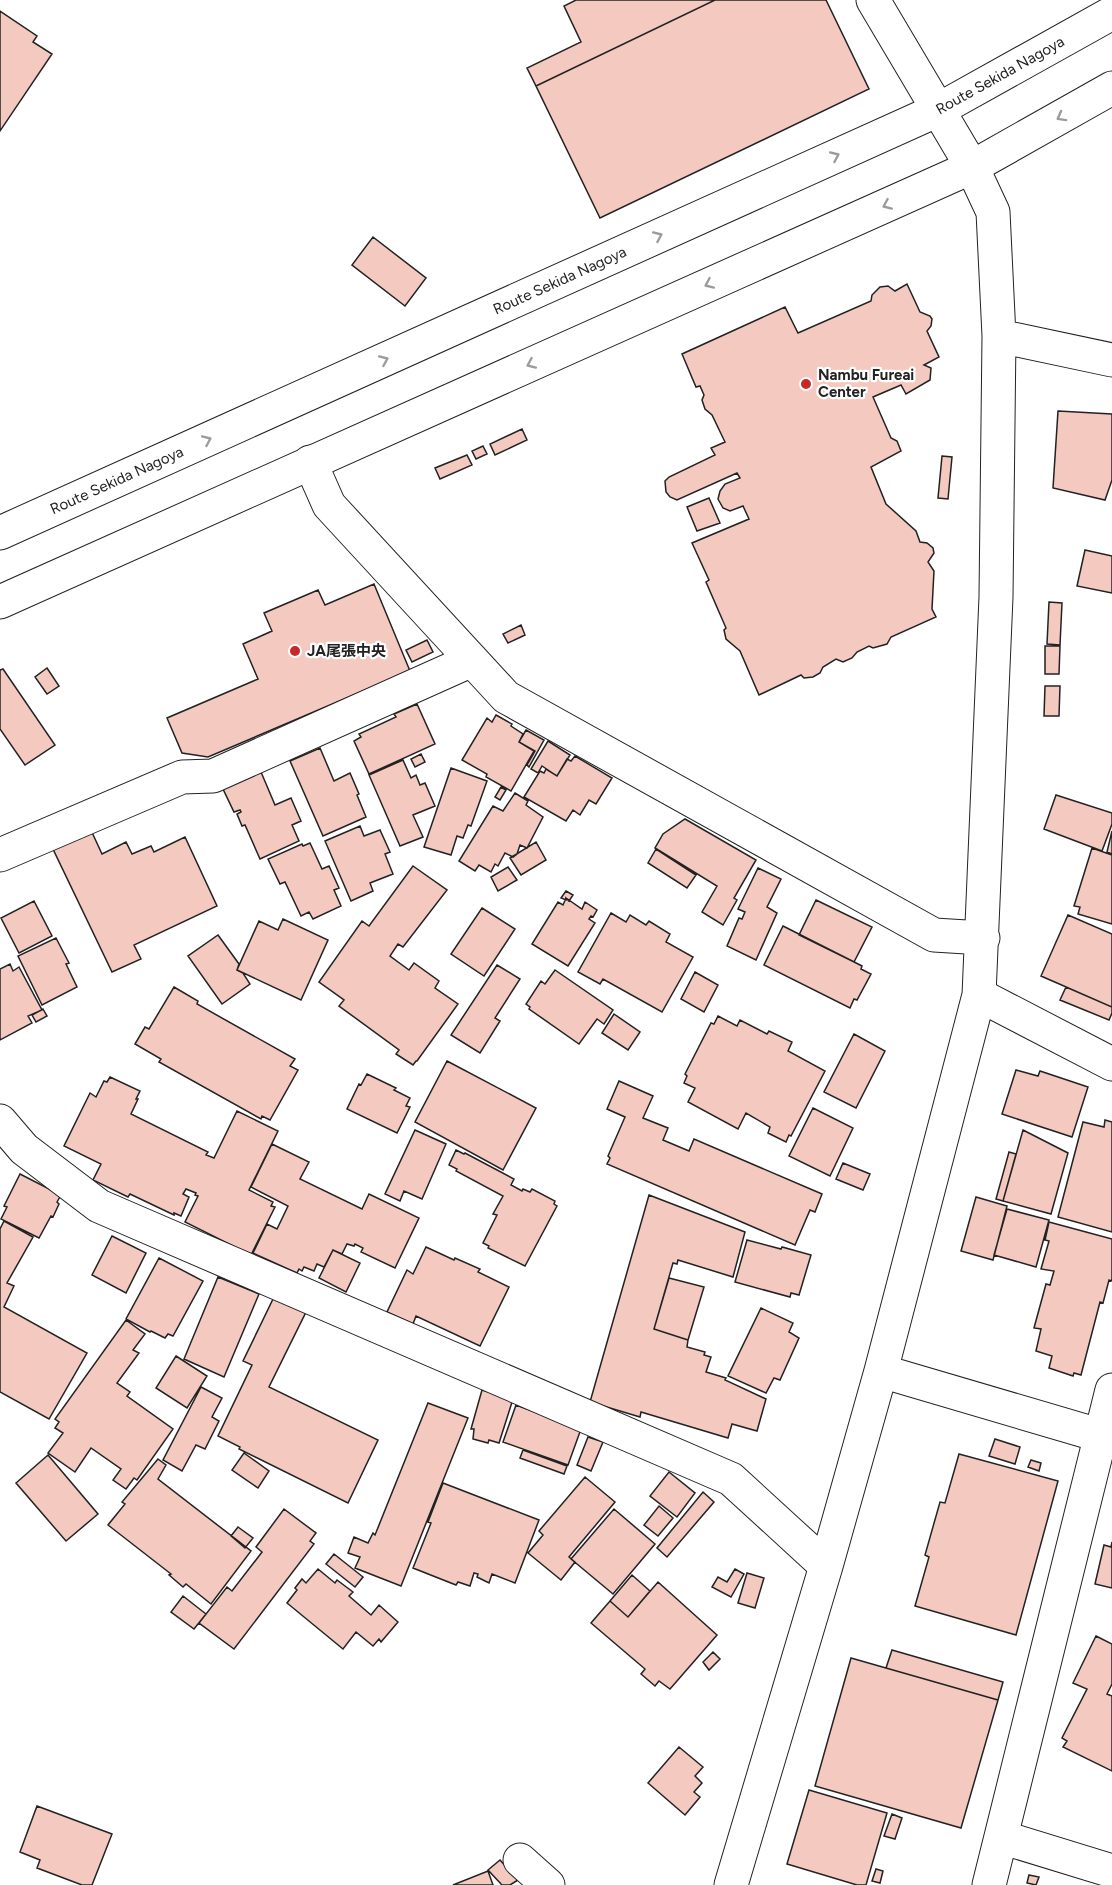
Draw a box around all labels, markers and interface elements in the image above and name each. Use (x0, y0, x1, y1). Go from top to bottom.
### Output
street label: Route Sekida Nagoya (933, 32, 1067, 118)
one-way arrow (1057, 110, 1067, 121)
one-way arrow (829, 151, 840, 163)
one-way arrow (882, 197, 893, 209)
one-way arrow (651, 232, 662, 244)
street label: Route Sekida Nagoya (490, 243, 629, 318)
one-way arrow (704, 277, 715, 289)
one-way arrow (378, 355, 389, 367)
one-way arrow (526, 356, 537, 368)
place label: Nambu Fureai Center (818, 366, 914, 401)
marker: Nambu Fureai Center (799, 377, 813, 391)
one-way arrow (200, 435, 211, 447)
street label: Route Sekida Nagoya (47, 443, 186, 518)
place label: JA尾張中央 (307, 642, 386, 660)
marker: JA尾張中央 (288, 644, 302, 658)

